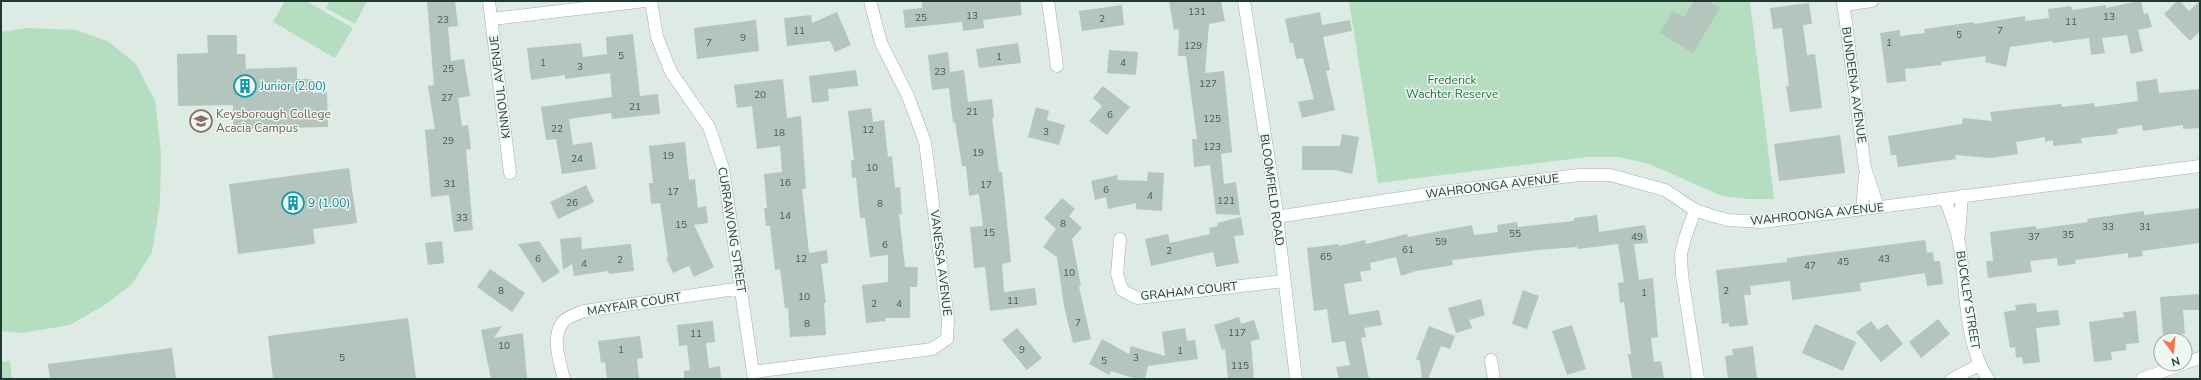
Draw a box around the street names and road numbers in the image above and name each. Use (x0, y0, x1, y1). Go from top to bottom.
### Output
street label: BUNDEENA AVENUE (1838, 26, 1870, 144)
street label: KINNOUL AVENUE (486, 34, 514, 140)
street label: BLOOMFIELD ROAD (1256, 133, 1288, 247)
street label: CURRAWONG STREET (714, 166, 750, 295)
street label: WAHROONGA AVENUE (1424, 170, 1560, 202)
street label: WAHROONGA AVENUE (1749, 199, 1885, 229)
street label: VANESSA AVENUE (926, 208, 955, 317)
street label: BUCKLEY STREET (1952, 250, 1984, 351)
street label: GRAHAM COURT (1140, 278, 1239, 304)
street label: MAYFAIR COURT (586, 289, 683, 319)

